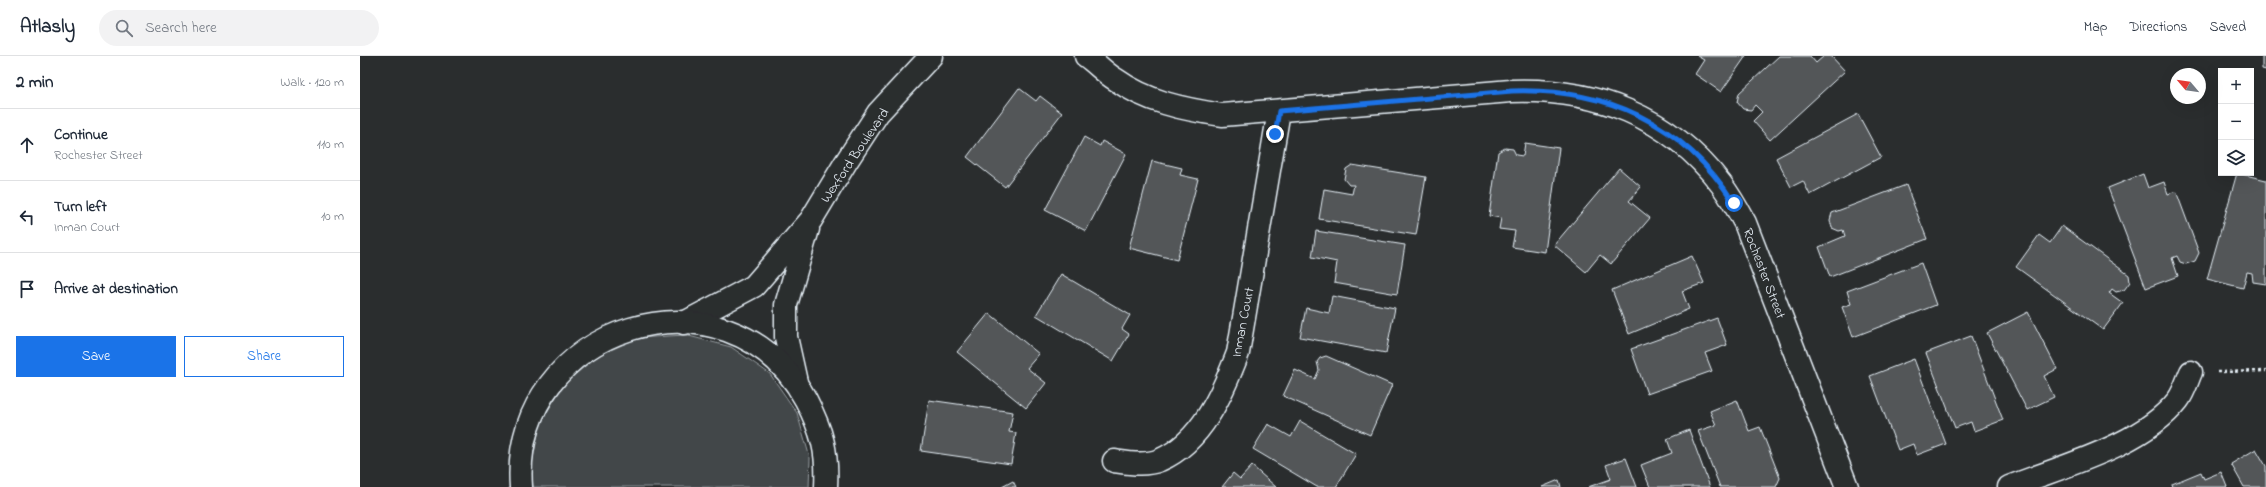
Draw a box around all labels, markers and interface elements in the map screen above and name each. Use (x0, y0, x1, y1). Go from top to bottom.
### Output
search box (99, 10, 379, 46)
text: Atlasly (20, 14, 75, 41)
icon: search (113, 17, 135, 39)
text: Search here (145, 17, 217, 39)
text: Map (2084, 17, 2107, 38)
text: Directions (2129, 17, 2187, 38)
text: Saved (2209, 17, 2246, 38)
north arrow (2170, 68, 2206, 104)
map controls (2218, 68, 2254, 176)
button: + (2218, 68, 2254, 104)
text: 2 min (16, 70, 53, 95)
text: Walk · 120 m (280, 73, 344, 92)
street label: Wexford Boulevard (816, 104, 895, 208)
button: − (2218, 104, 2254, 140)
text: Continue (54, 124, 108, 146)
route end (1266, 125, 1284, 143)
icon: ahead (16, 134, 38, 156)
text: 110 m (317, 135, 344, 154)
button: layers (2218, 140, 2254, 176)
text: Rochester Street (54, 146, 143, 165)
route start (1725, 194, 1743, 212)
text: Turn left (54, 196, 107, 218)
icon: left (16, 206, 38, 228)
text: 10 m (321, 207, 344, 226)
text: Inman Court (54, 218, 120, 237)
street label: Rochester Street (1737, 225, 1791, 322)
icon: arrive (16, 278, 38, 300)
text: Arrive at destination (54, 278, 178, 300)
street label: Inman Court (1226, 285, 1261, 359)
button: Save (16, 336, 176, 377)
button: Share (184, 336, 344, 377)

